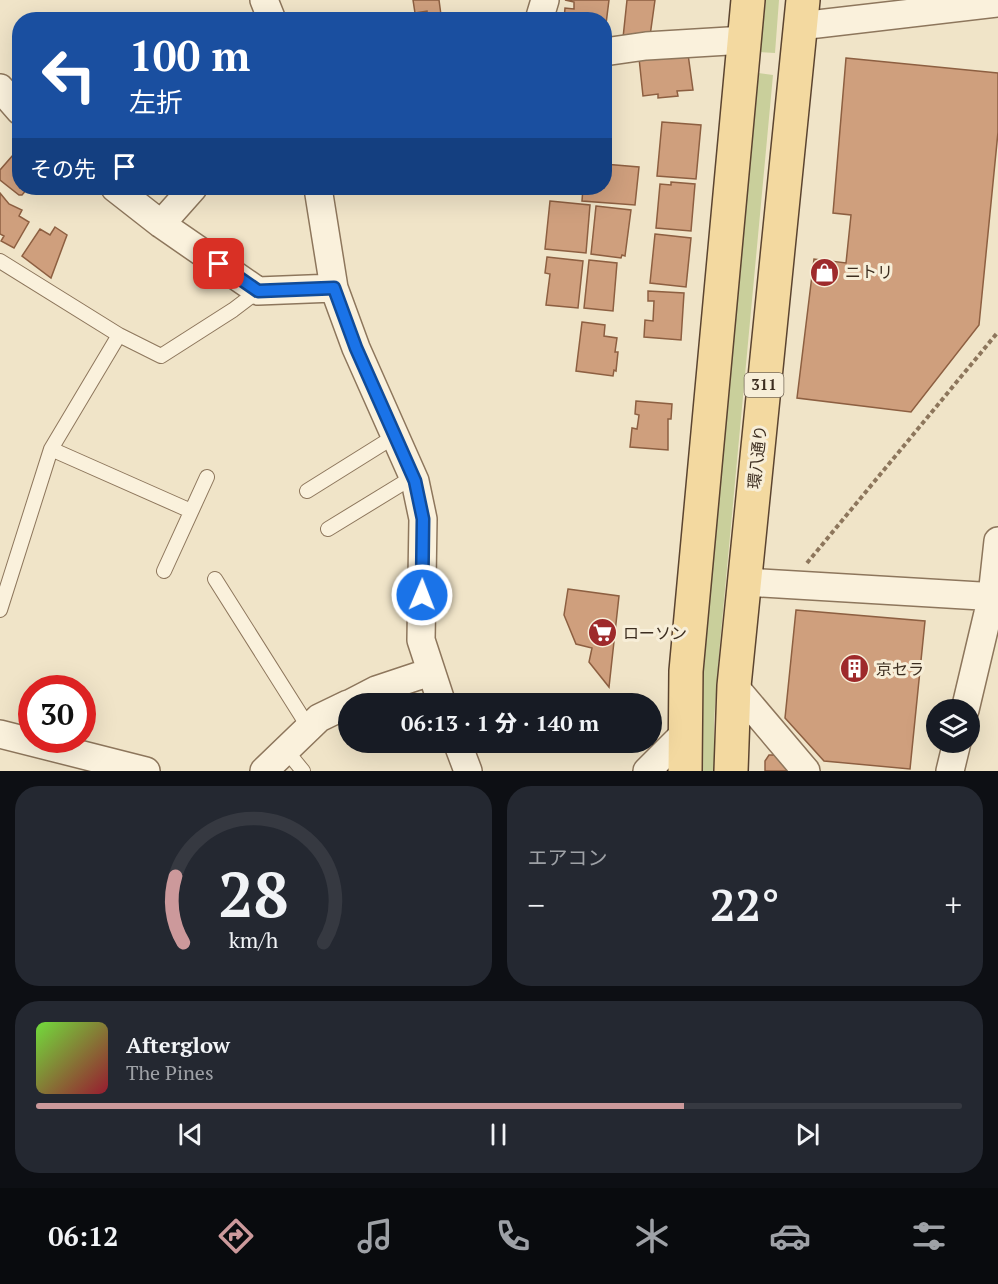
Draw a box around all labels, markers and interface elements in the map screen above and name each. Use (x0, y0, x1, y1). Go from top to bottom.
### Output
text: 100 m (129, 27, 250, 83)
icon: left (30, 36, 108, 114)
text: 左折 (129, 84, 183, 120)
icon: arrive (108, 150, 141, 183)
text: その先 (30, 154, 96, 183)
pin (193, 238, 244, 289)
icon: arrive (202, 247, 235, 280)
shop icon: ニトリ (808, 256, 840, 288)
place label: ニトリ (845, 261, 893, 283)
road number: 311 (744, 373, 783, 397)
street label: 環八通り (743, 424, 771, 490)
position arrow (390, 563, 454, 627)
supermarket icon: ローソン (586, 617, 618, 649)
place label: ローソン (623, 622, 687, 644)
building icon: 京セラ (839, 653, 871, 685)
place label: 京セラ (876, 658, 924, 680)
speed limit sign: 30 (18, 675, 96, 753)
map controls (926, 699, 980, 753)
button: layers (926, 699, 980, 753)
text: 06:13 · 1 分 · 140 m (401, 708, 599, 737)
text: エアコン (528, 844, 608, 871)
text: 28 (218, 852, 289, 935)
text: 22° (710, 874, 779, 934)
text: − (528, 883, 545, 926)
text: + (944, 883, 962, 926)
text: km/h (228, 926, 278, 954)
text: Afterglow (126, 1030, 230, 1059)
text: The Pines (126, 1059, 214, 1086)
icon: previous (174, 1118, 207, 1151)
icon: pause (482, 1118, 515, 1151)
icon: next (791, 1118, 824, 1151)
icon: directions (215, 1215, 257, 1257)
icon: music (354, 1215, 396, 1257)
icon: phone (492, 1215, 534, 1257)
icon: climate (631, 1215, 673, 1257)
icon: car (769, 1215, 811, 1257)
icon: filters (908, 1215, 950, 1257)
text: 06:12 (48, 1218, 119, 1254)

